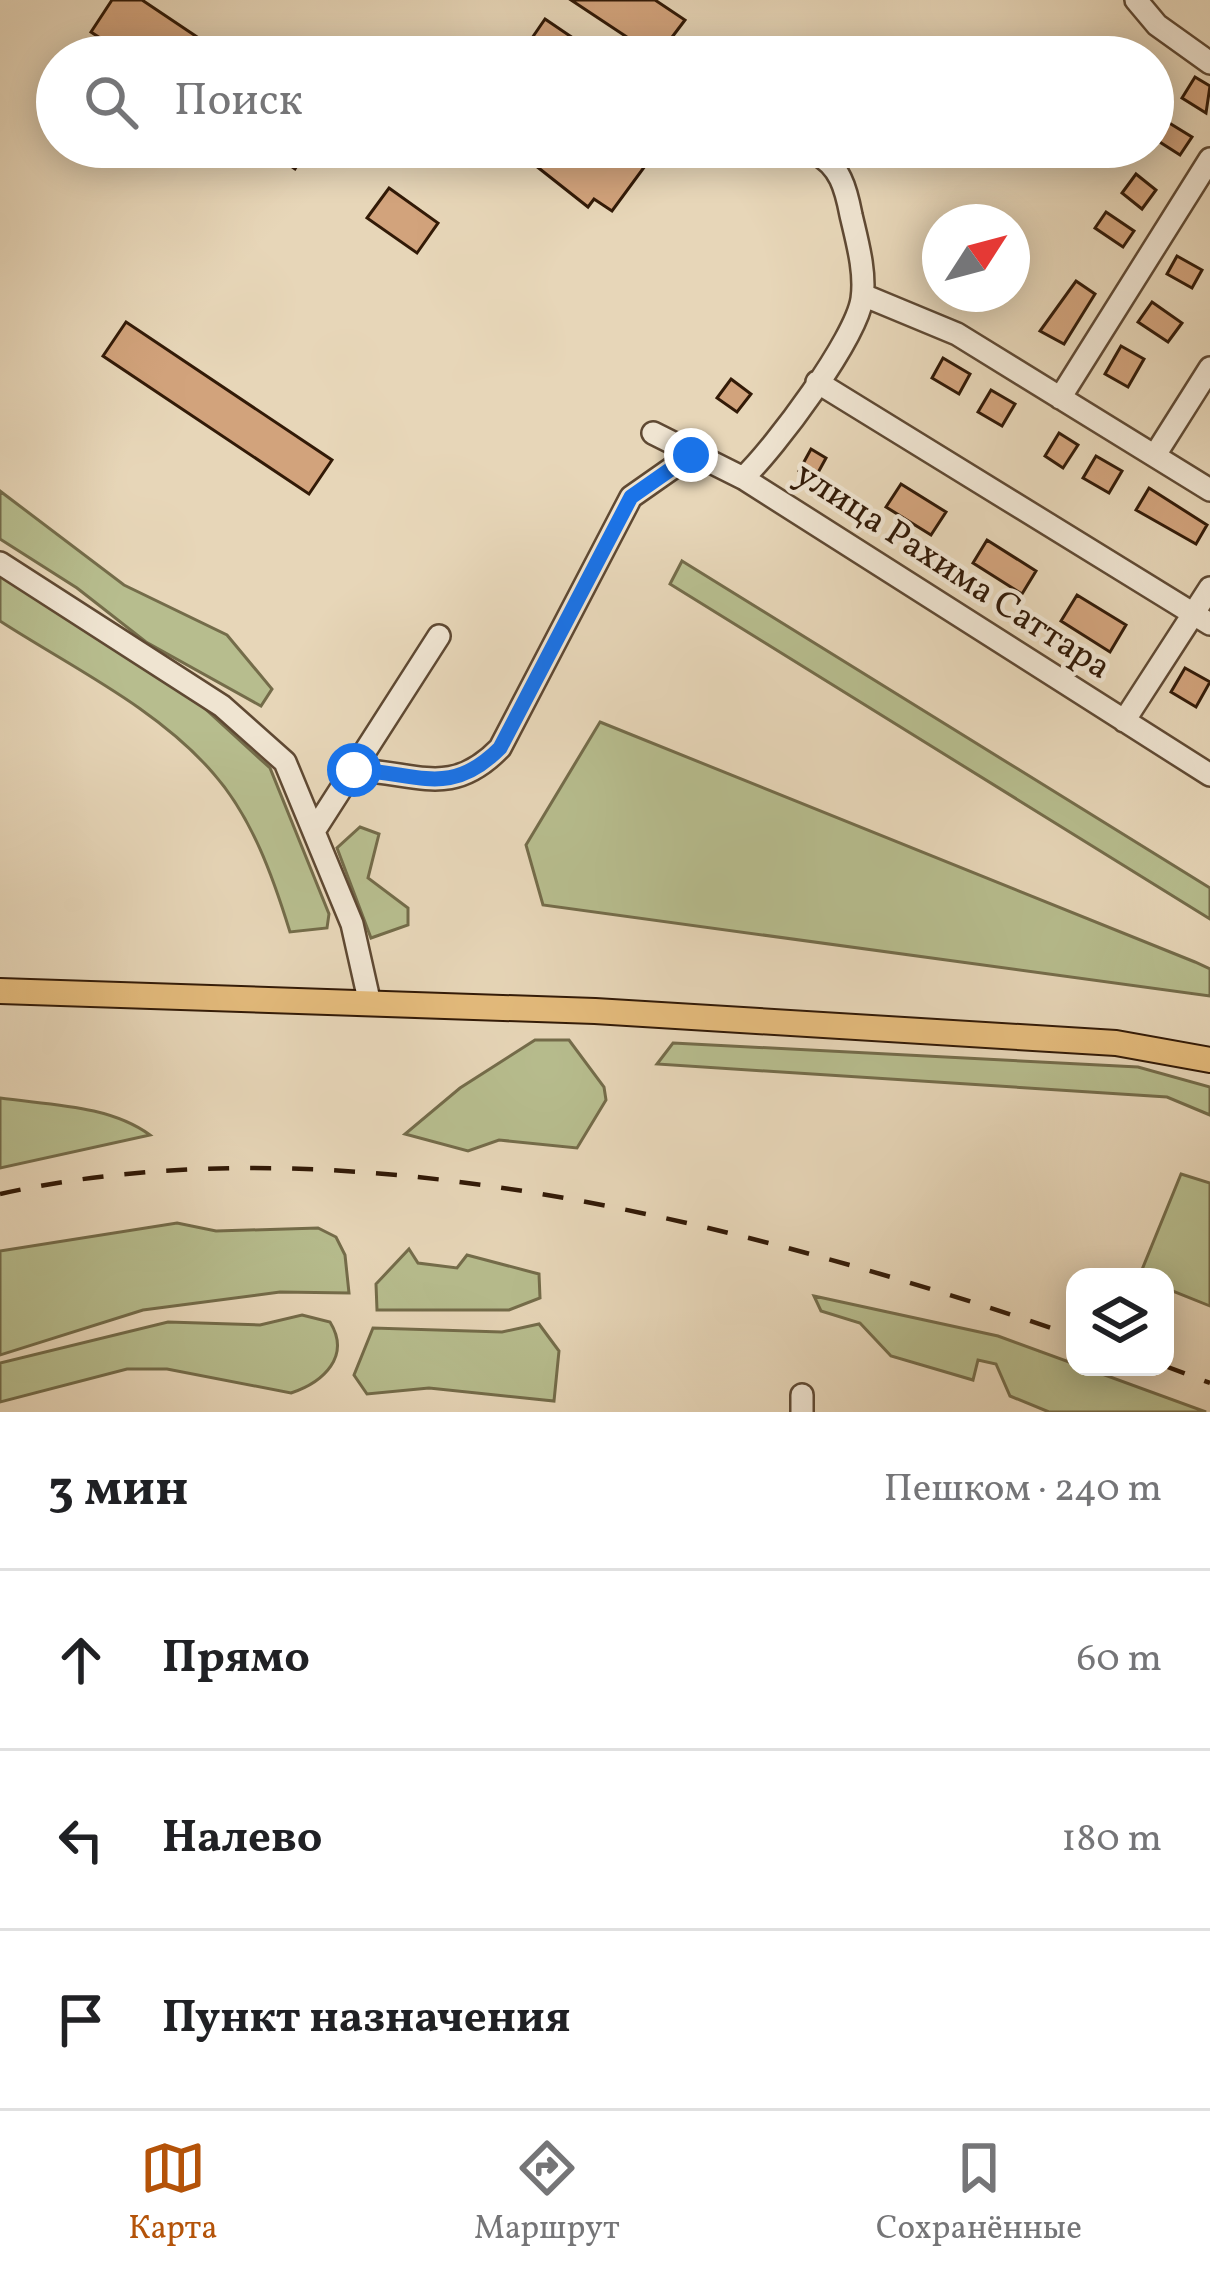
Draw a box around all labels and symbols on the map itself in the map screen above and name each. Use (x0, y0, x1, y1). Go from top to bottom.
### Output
north arrow (922, 204, 1030, 312)
route end (664, 428, 718, 482)
street label: улица Рахима Саттара (784, 451, 1120, 693)
route start (327, 743, 381, 797)

